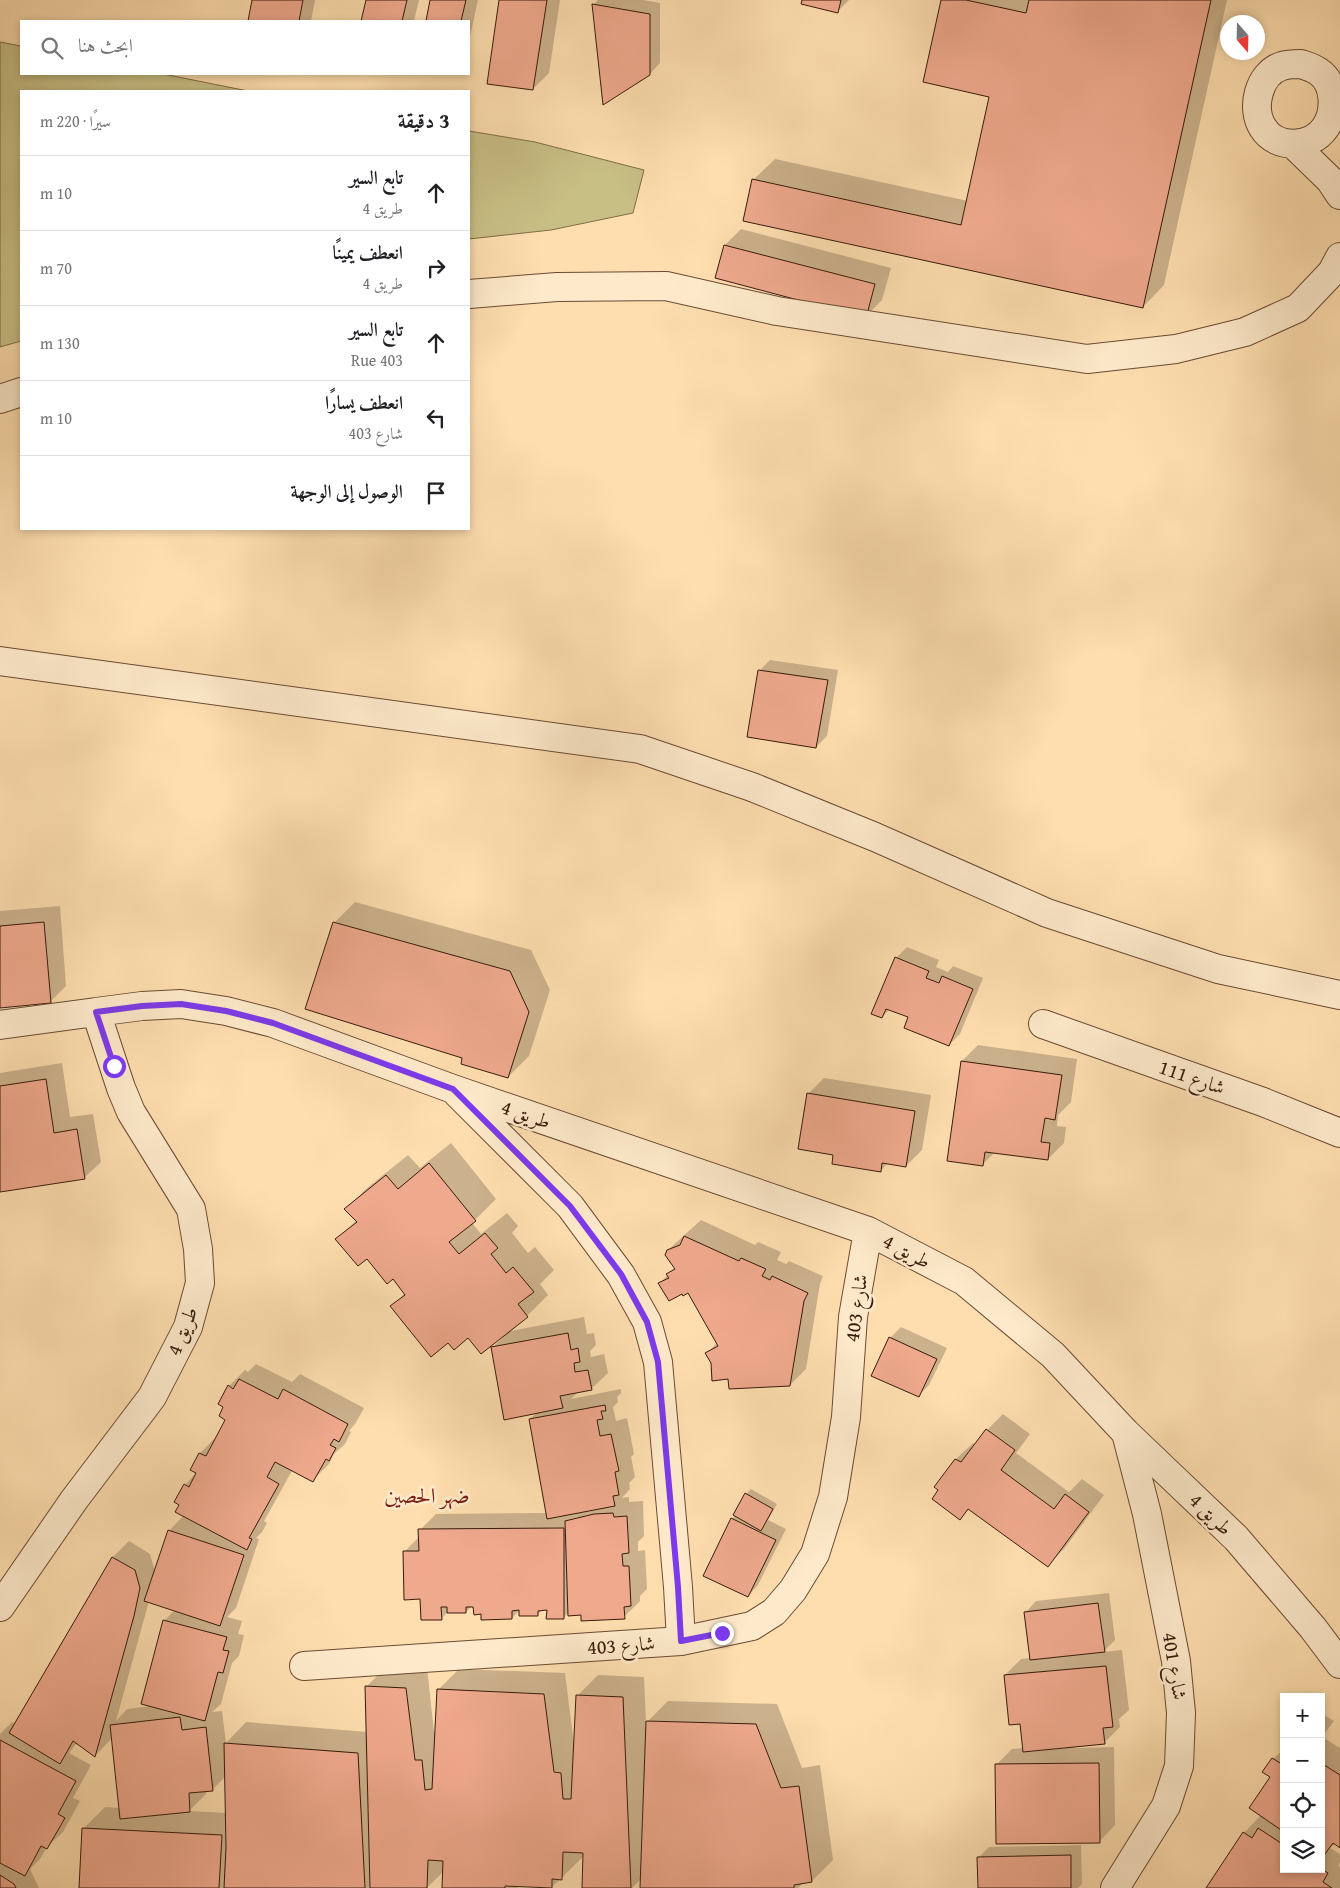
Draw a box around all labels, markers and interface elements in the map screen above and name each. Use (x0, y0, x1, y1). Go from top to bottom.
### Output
north arrow (1220, 15, 1265, 60)
search box (20, 20, 470, 75)
text: ابحث هنا (78, 31, 133, 59)
icon: search (38, 34, 66, 62)
text: 3 دقيقة (398, 105, 450, 136)
text: سيرًا · 220 m (40, 109, 111, 133)
text: تابع السير (349, 163, 403, 191)
icon: ahead (422, 179, 450, 207)
text: 10 m (40, 181, 72, 205)
text: طريق 4 (363, 196, 403, 220)
text: انعطف يمينًا (333, 238, 403, 266)
icon: right (422, 254, 450, 282)
text: 70 m (40, 256, 72, 280)
text: طريق 4 (363, 271, 403, 295)
text: تابع السير (349, 315, 403, 343)
icon: ahead (422, 329, 450, 357)
text: 130 m (40, 331, 80, 355)
text: Rue 403 (351, 348, 403, 372)
text: انعطف يسارًا (325, 388, 403, 416)
icon: left (422, 404, 450, 432)
text: 10 m (40, 406, 72, 430)
text: شارع 403 (349, 421, 403, 445)
text: الوصول إلى الوجهة (291, 477, 403, 505)
icon: arrive (422, 479, 450, 507)
street label: شارع 111 (1154, 1052, 1229, 1105)
route start (103, 1055, 126, 1078)
street label: طريق 4 (498, 1092, 555, 1135)
street label: طريق 4 (878, 1226, 936, 1275)
street label: شارع 403 (836, 1272, 879, 1344)
street label: طريق 4 (159, 1302, 204, 1360)
district label: ضهر الحصين (384, 1479, 470, 1511)
street label: طريق 4 (1183, 1486, 1240, 1542)
route end (711, 1622, 734, 1645)
street label: شارع 403 (586, 1628, 656, 1665)
street label: شارع 401 (1152, 1630, 1195, 1702)
map controls (1280, 1693, 1325, 1873)
button: + (1280, 1693, 1325, 1738)
button: − (1280, 1738, 1325, 1783)
button: locate (1280, 1783, 1325, 1828)
button: layers (1280, 1828, 1325, 1873)

